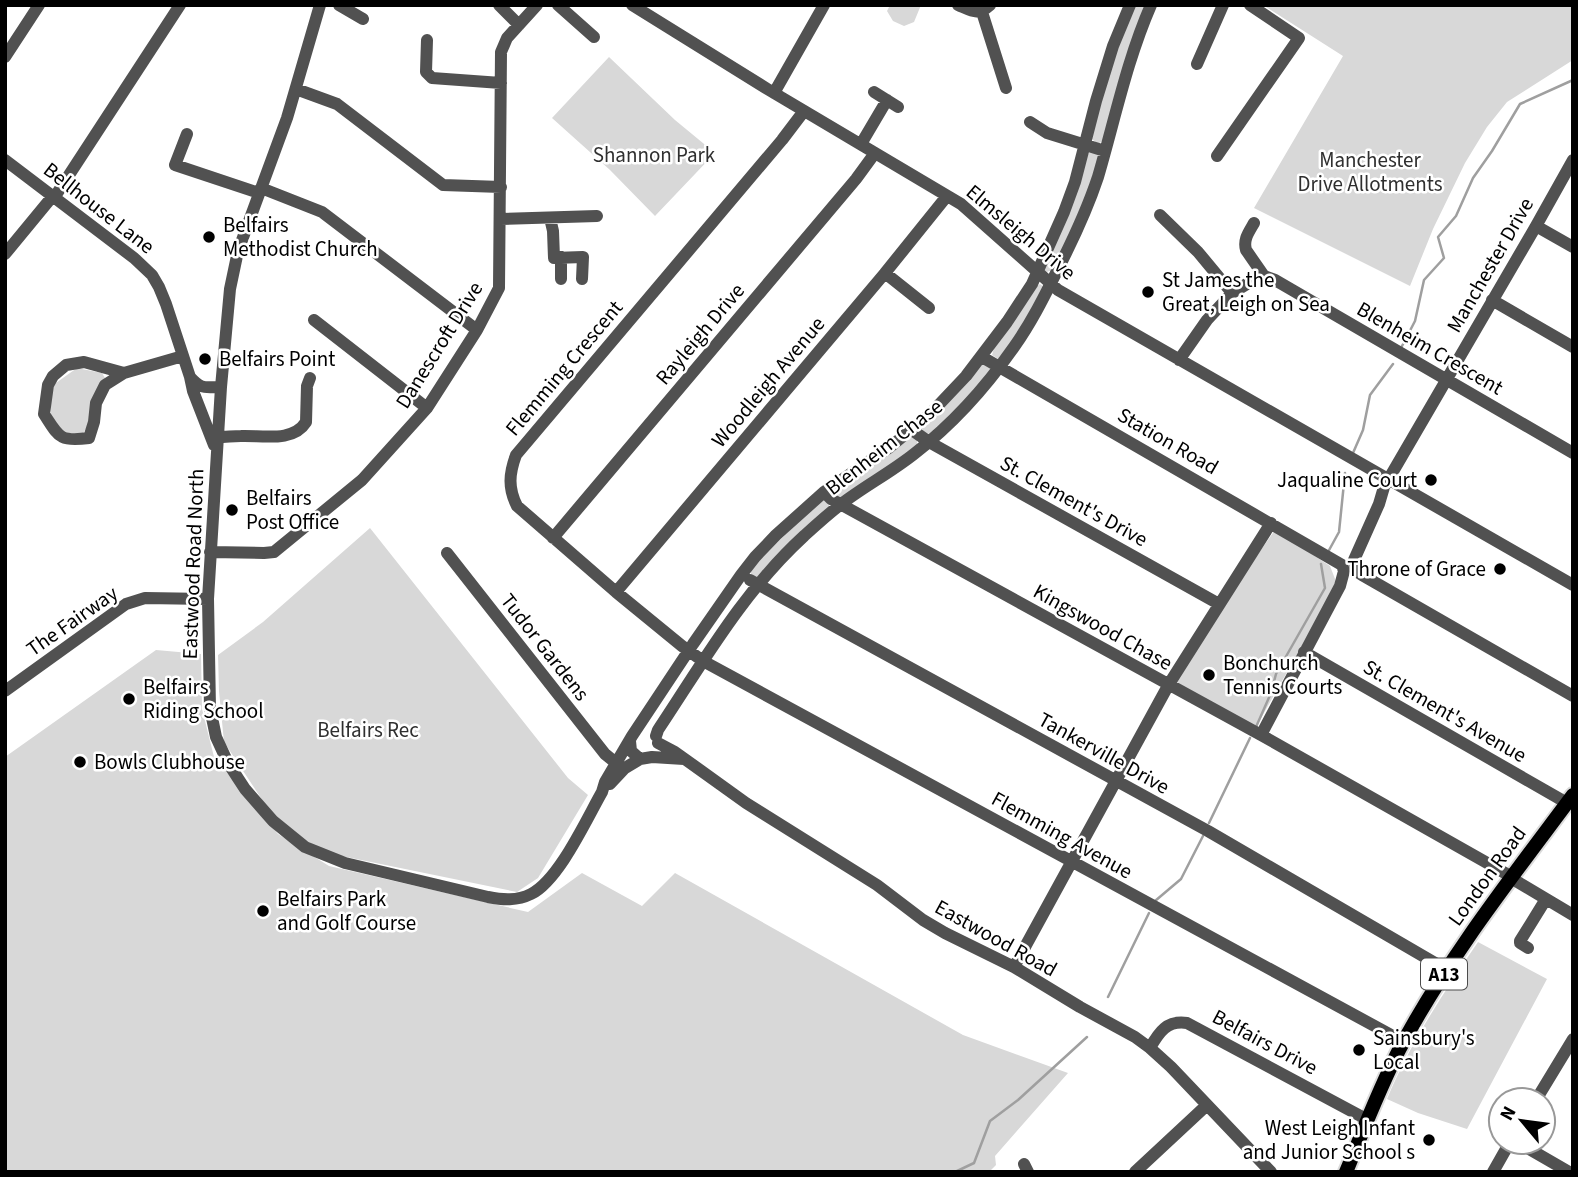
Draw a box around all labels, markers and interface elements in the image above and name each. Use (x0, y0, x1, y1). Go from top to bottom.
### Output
park label: Shannon Park (593, 140, 716, 170)
park label: Manchester Drive Allotments (1298, 145, 1443, 199)
street label: Bellhouse Lane (37, 155, 161, 261)
street label: Elmsleigh Drive (960, 177, 1082, 287)
street label: Manchester Drive (1439, 192, 1541, 338)
place label: Belfairs Methodist Church (223, 210, 378, 264)
marker: Belfairs Methodist Church (201, 229, 217, 245)
place label: St James the Great, Leigh on Sea (1162, 265, 1330, 319)
street label: Danescroft Drive (388, 276, 490, 414)
street label: Rayleigh Drive (648, 277, 752, 391)
marker: St James the Great, Leigh on Sea (1140, 284, 1156, 300)
street label: Flemming Crescent (498, 294, 630, 442)
street label: Blenheim Crescent (1351, 294, 1509, 402)
street label: Woodleigh Avenue (704, 310, 832, 454)
place label: Belfairs Point (219, 344, 335, 374)
marker: Belfairs Point (197, 351, 213, 367)
street label: Blenheim Chase (819, 392, 949, 502)
street label: Station Road (1112, 400, 1224, 482)
street label: St. Clement's Drive (995, 448, 1153, 554)
place label: Jaqualine Court (1277, 465, 1417, 495)
street label: Eastwood Road North (175, 468, 211, 660)
marker: Jaqualine Court (1423, 472, 1439, 488)
place label: Belfairs Post Office (246, 483, 339, 537)
marker: Belfairs Post Office (224, 502, 240, 518)
place label: Throne of Grace (1347, 554, 1486, 584)
marker: Throne of Grace (1492, 561, 1508, 577)
street label: Kingswood Chase (1028, 576, 1178, 678)
street label: The Fairway (20, 578, 124, 664)
street label: Tudor Gardens (493, 587, 597, 707)
place label: Bonchurch Tennis Courts (1223, 648, 1342, 702)
street label: St. Clement's Avenue (1358, 652, 1532, 770)
marker: Bonchurch Tennis Courts (1201, 667, 1217, 683)
place label: Belfairs Riding School (143, 672, 264, 726)
marker: Belfairs Riding School (121, 691, 137, 707)
street label: Tankerville Drive (1033, 705, 1175, 801)
park label: Belfairs Rec (317, 715, 419, 745)
place label: Bowls Clubhouse (94, 747, 245, 777)
marker: Bowls Clubhouse (72, 754, 88, 770)
street label: Flemming Avenue (986, 784, 1138, 886)
street label: London Road (1441, 820, 1533, 932)
place label: Belfairs Park and Golf Course (277, 884, 416, 938)
street label: Eastwood Road (929, 892, 1063, 984)
marker: Belfairs Park and Golf Course (255, 903, 271, 919)
road number: A13 (1421, 958, 1467, 990)
street label: Belfairs Drive (1207, 1002, 1323, 1082)
place label: Sainsbury's Local (1373, 1023, 1475, 1077)
marker: Sainsbury's Local (1351, 1042, 1367, 1058)
north arrow (1487, 1086, 1557, 1156)
text: N (1494, 1101, 1523, 1126)
place label: West Leigh Infant and Junior School s (1243, 1113, 1415, 1167)
marker: West Leigh Infant and Junior School s (1421, 1132, 1437, 1148)

